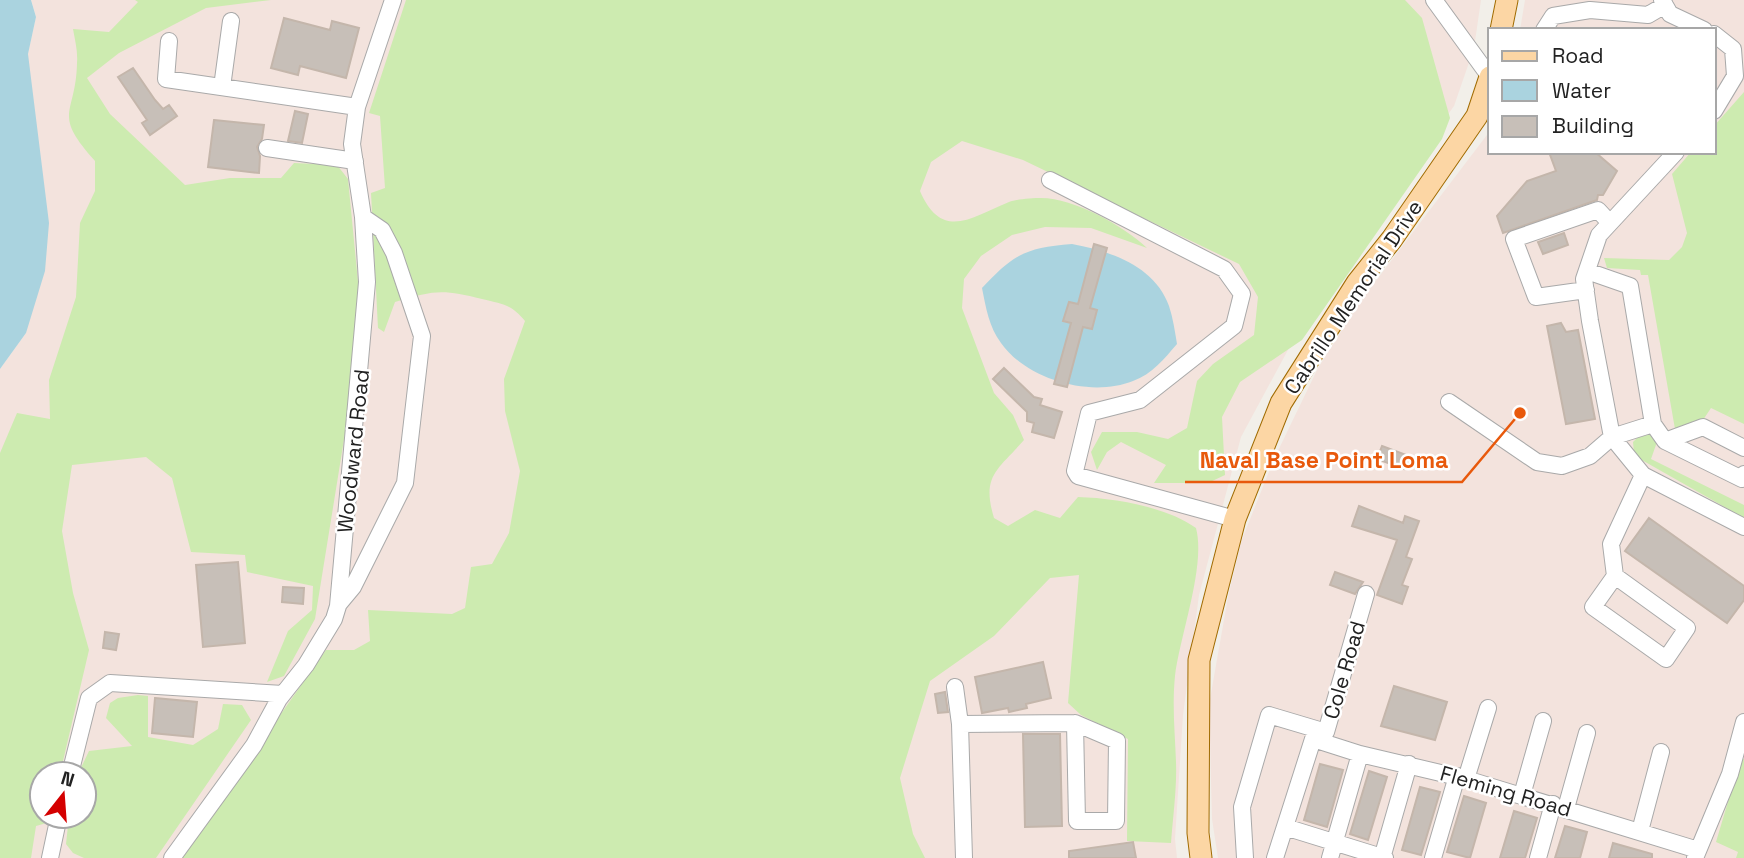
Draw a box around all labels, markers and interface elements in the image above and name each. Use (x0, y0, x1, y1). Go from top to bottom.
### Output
legend (1488, 28, 1716, 154)
text: Road (1552, 42, 1604, 69)
text: Water (1552, 77, 1611, 104)
text: Building (1552, 112, 1634, 139)
street label: Cabrillo Memorial Drive (1278, 195, 1428, 399)
street label: Woodward Road (331, 368, 375, 534)
callout: Naval Base Point Loma (1185, 438, 1462, 482)
text: Naval Base Point Loma (1200, 445, 1448, 475)
street label: Cole Road (1317, 618, 1371, 722)
street label: Fleming Road (1437, 759, 1575, 823)
north arrow (28, 760, 98, 830)
text: N (58, 765, 78, 793)

